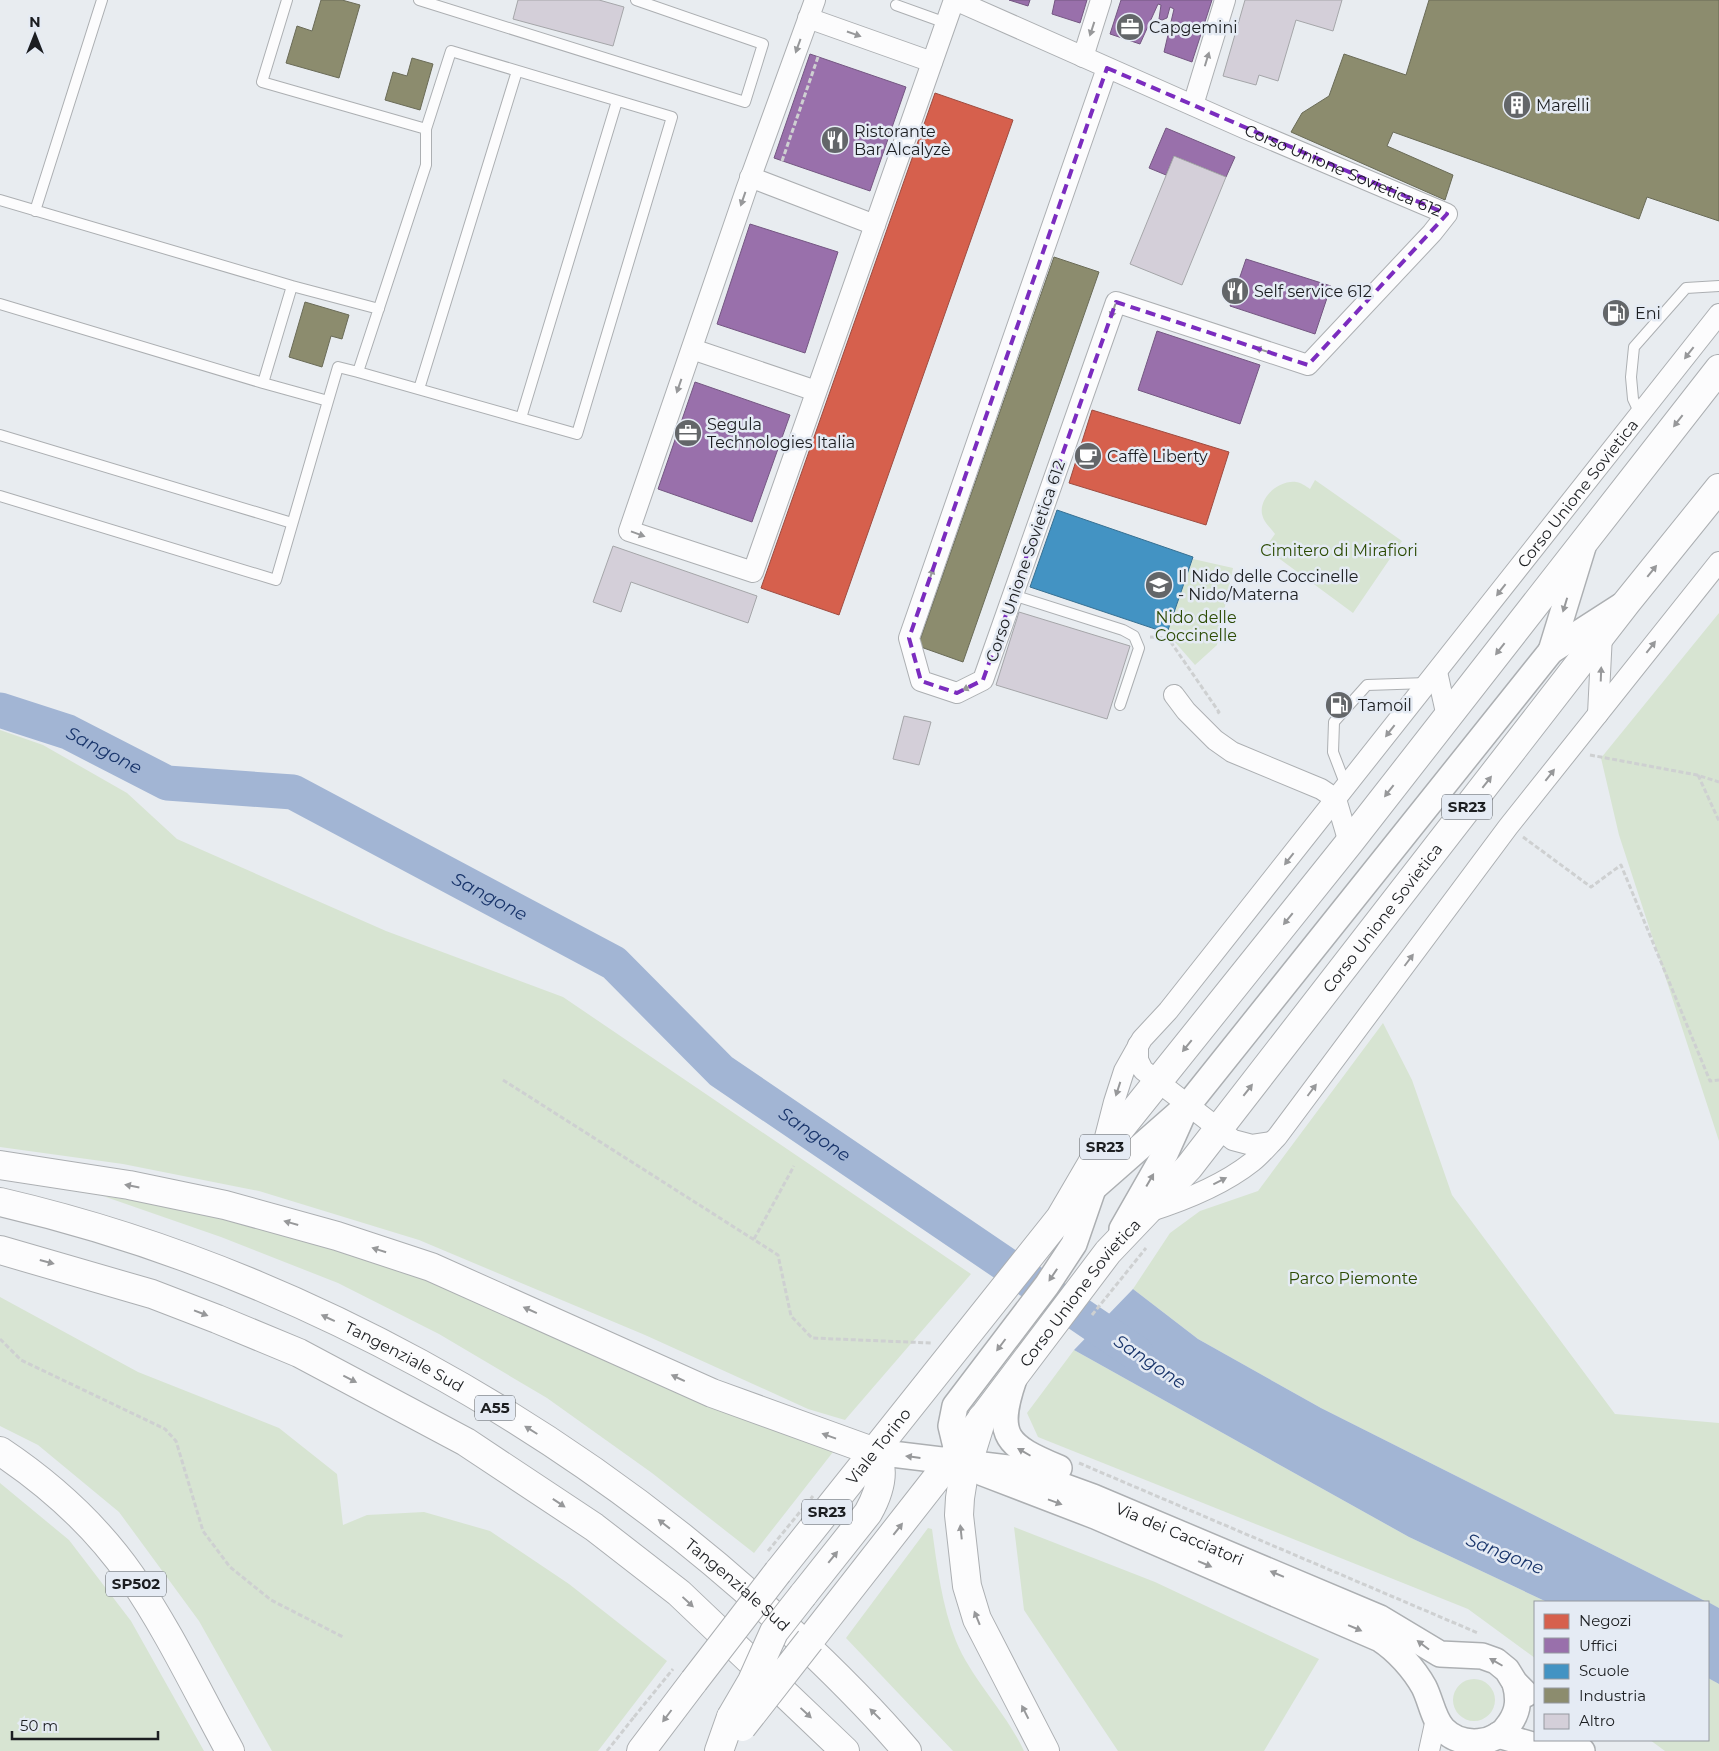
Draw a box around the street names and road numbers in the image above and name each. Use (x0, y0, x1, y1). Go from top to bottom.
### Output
street label: Corso Unione Sovietica 612 (1242, 120, 1445, 221)
street label: Corso Unione Sovietica (1513, 416, 1642, 571)
street label: Corso Unione Sovietica 612 (982, 458, 1069, 665)
road number: SR23 (1442, 794, 1492, 820)
street label: Corso Unione Sovietica (1319, 840, 1446, 996)
road number: SR23 (1080, 1134, 1130, 1160)
street label: Corso Unione Sovietica (1016, 1215, 1145, 1371)
street label: Tangenziale Sud (341, 1317, 467, 1396)
road number: A55 (475, 1396, 515, 1420)
street label: Viale Torino (842, 1404, 915, 1489)
street label: Via dei Cacciatori (1113, 1499, 1246, 1569)
road number: SR23 (802, 1500, 852, 1524)
street label: Tangenziale Sud (681, 1535, 793, 1635)
road number: SP502 (106, 1572, 166, 1596)

